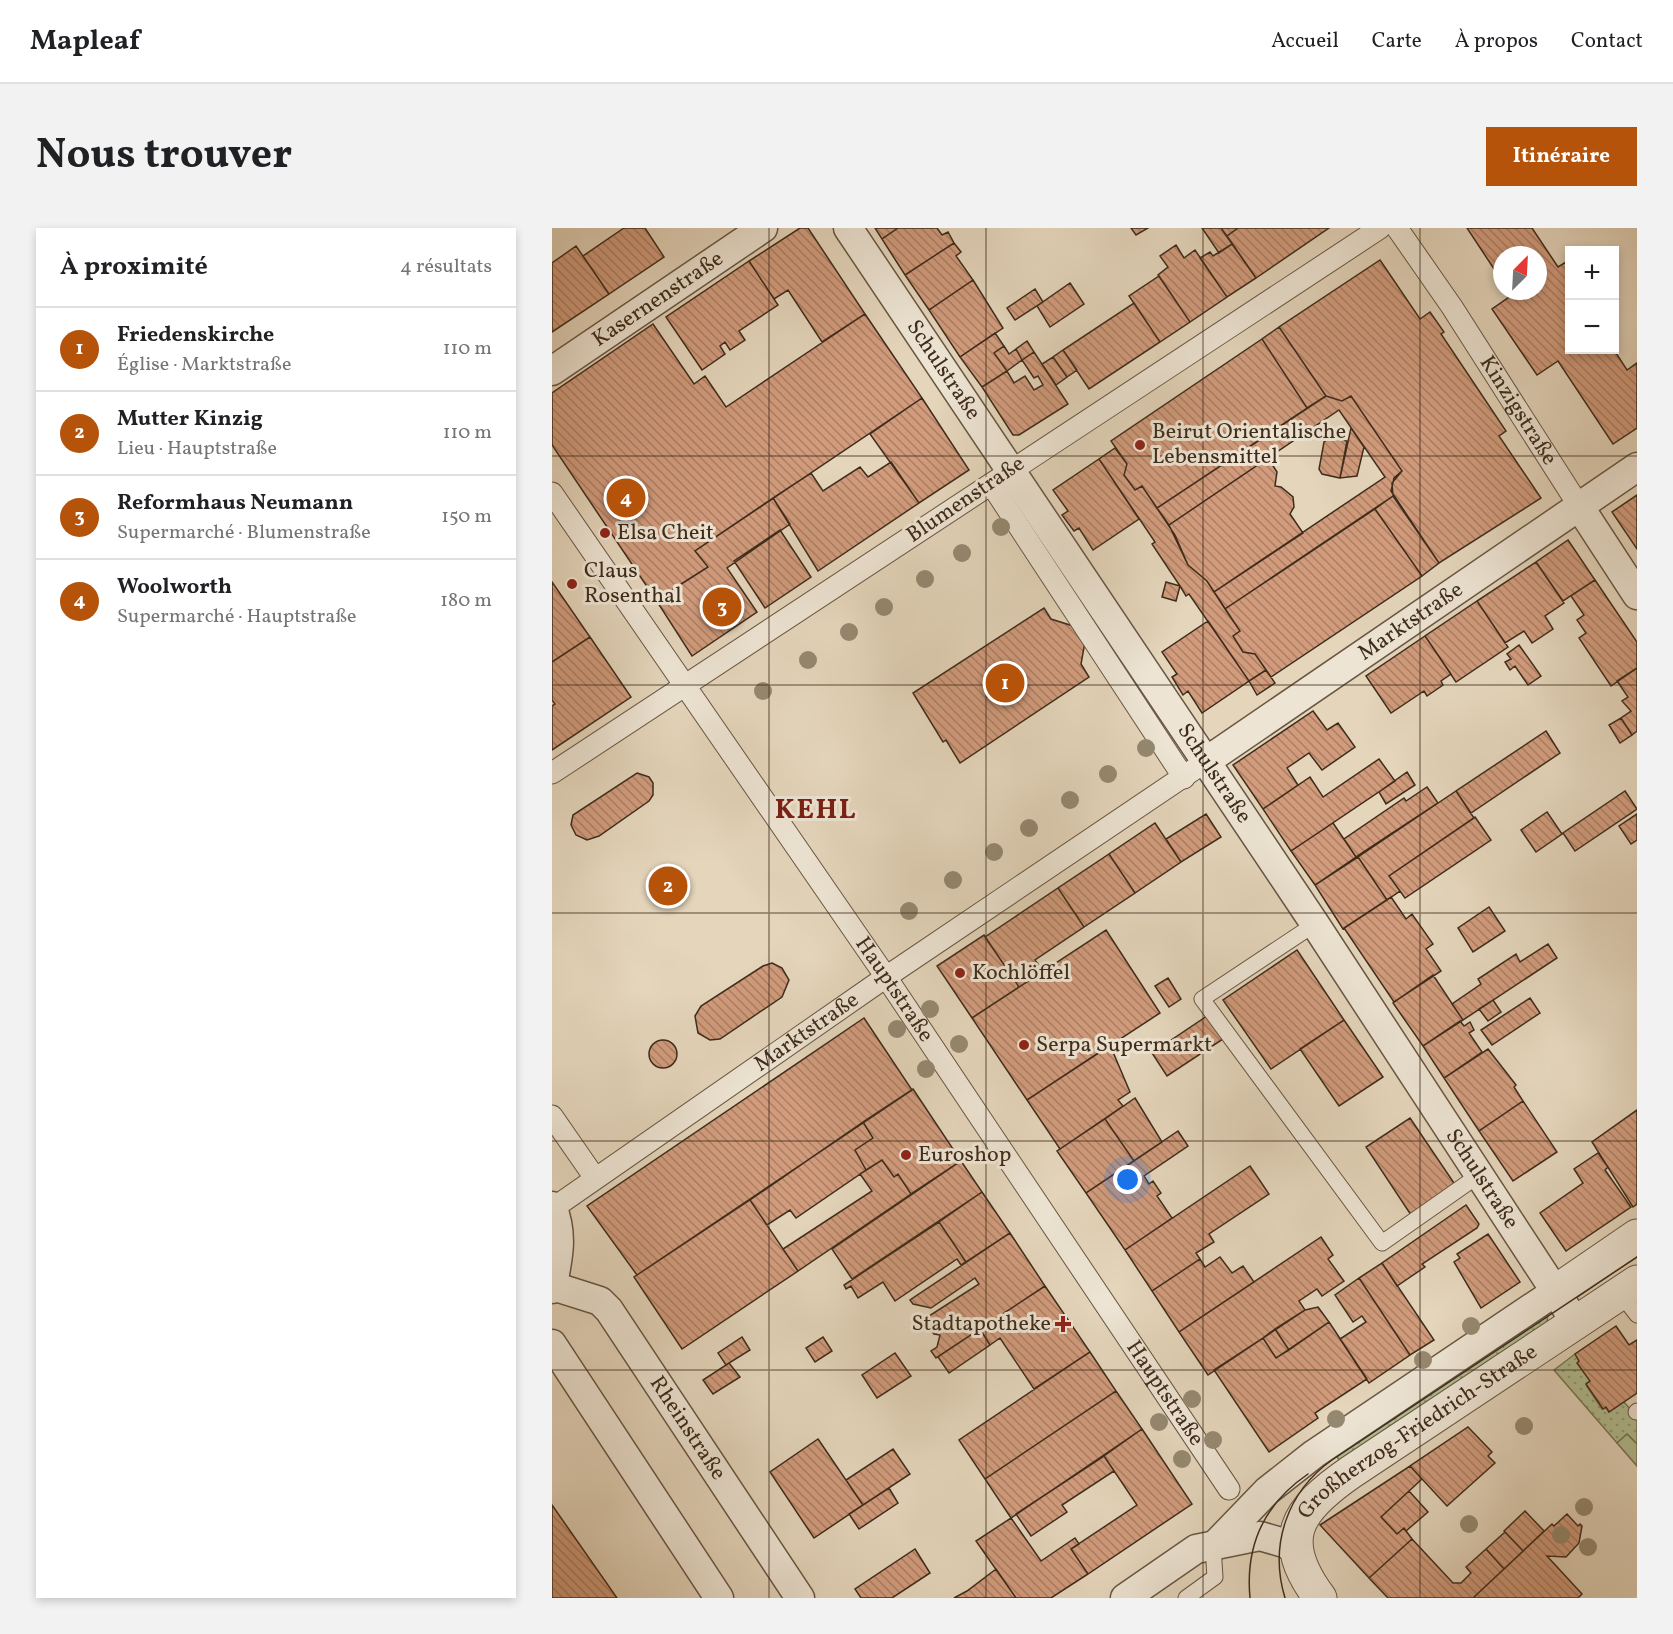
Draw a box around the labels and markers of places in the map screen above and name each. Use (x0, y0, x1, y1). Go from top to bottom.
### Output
place label: Beirut Orientalische Lebensmittel (1152, 417, 1346, 473)
marker: Beirut Orientalische Lebensmittel (1133, 438, 1147, 452)
pin: 4 (606, 476, 646, 520)
place label: Elsa Cheit (617, 518, 714, 549)
marker: Elsa Cheit (598, 526, 612, 540)
place label: Claus Rosenthal (584, 556, 682, 612)
marker: Claus Rosenthal (565, 577, 579, 591)
pin: 3 (702, 584, 742, 629)
pin: 1 (986, 660, 1024, 706)
pin: 2 (648, 864, 688, 908)
place label: Kochlöffel (972, 958, 1070, 989)
marker: Kochlöffel (953, 966, 967, 980)
place label: Serpa Supermarkt (1036, 1030, 1212, 1061)
marker: Serpa Supermarkt (1017, 1038, 1031, 1052)
place label: Euroshop (918, 1140, 1011, 1171)
marker: Euroshop (899, 1148, 913, 1162)
place label: Stadtapotheke (911, 1309, 1051, 1340)
marker: Stadtapotheke (1056, 1317, 1070, 1331)

